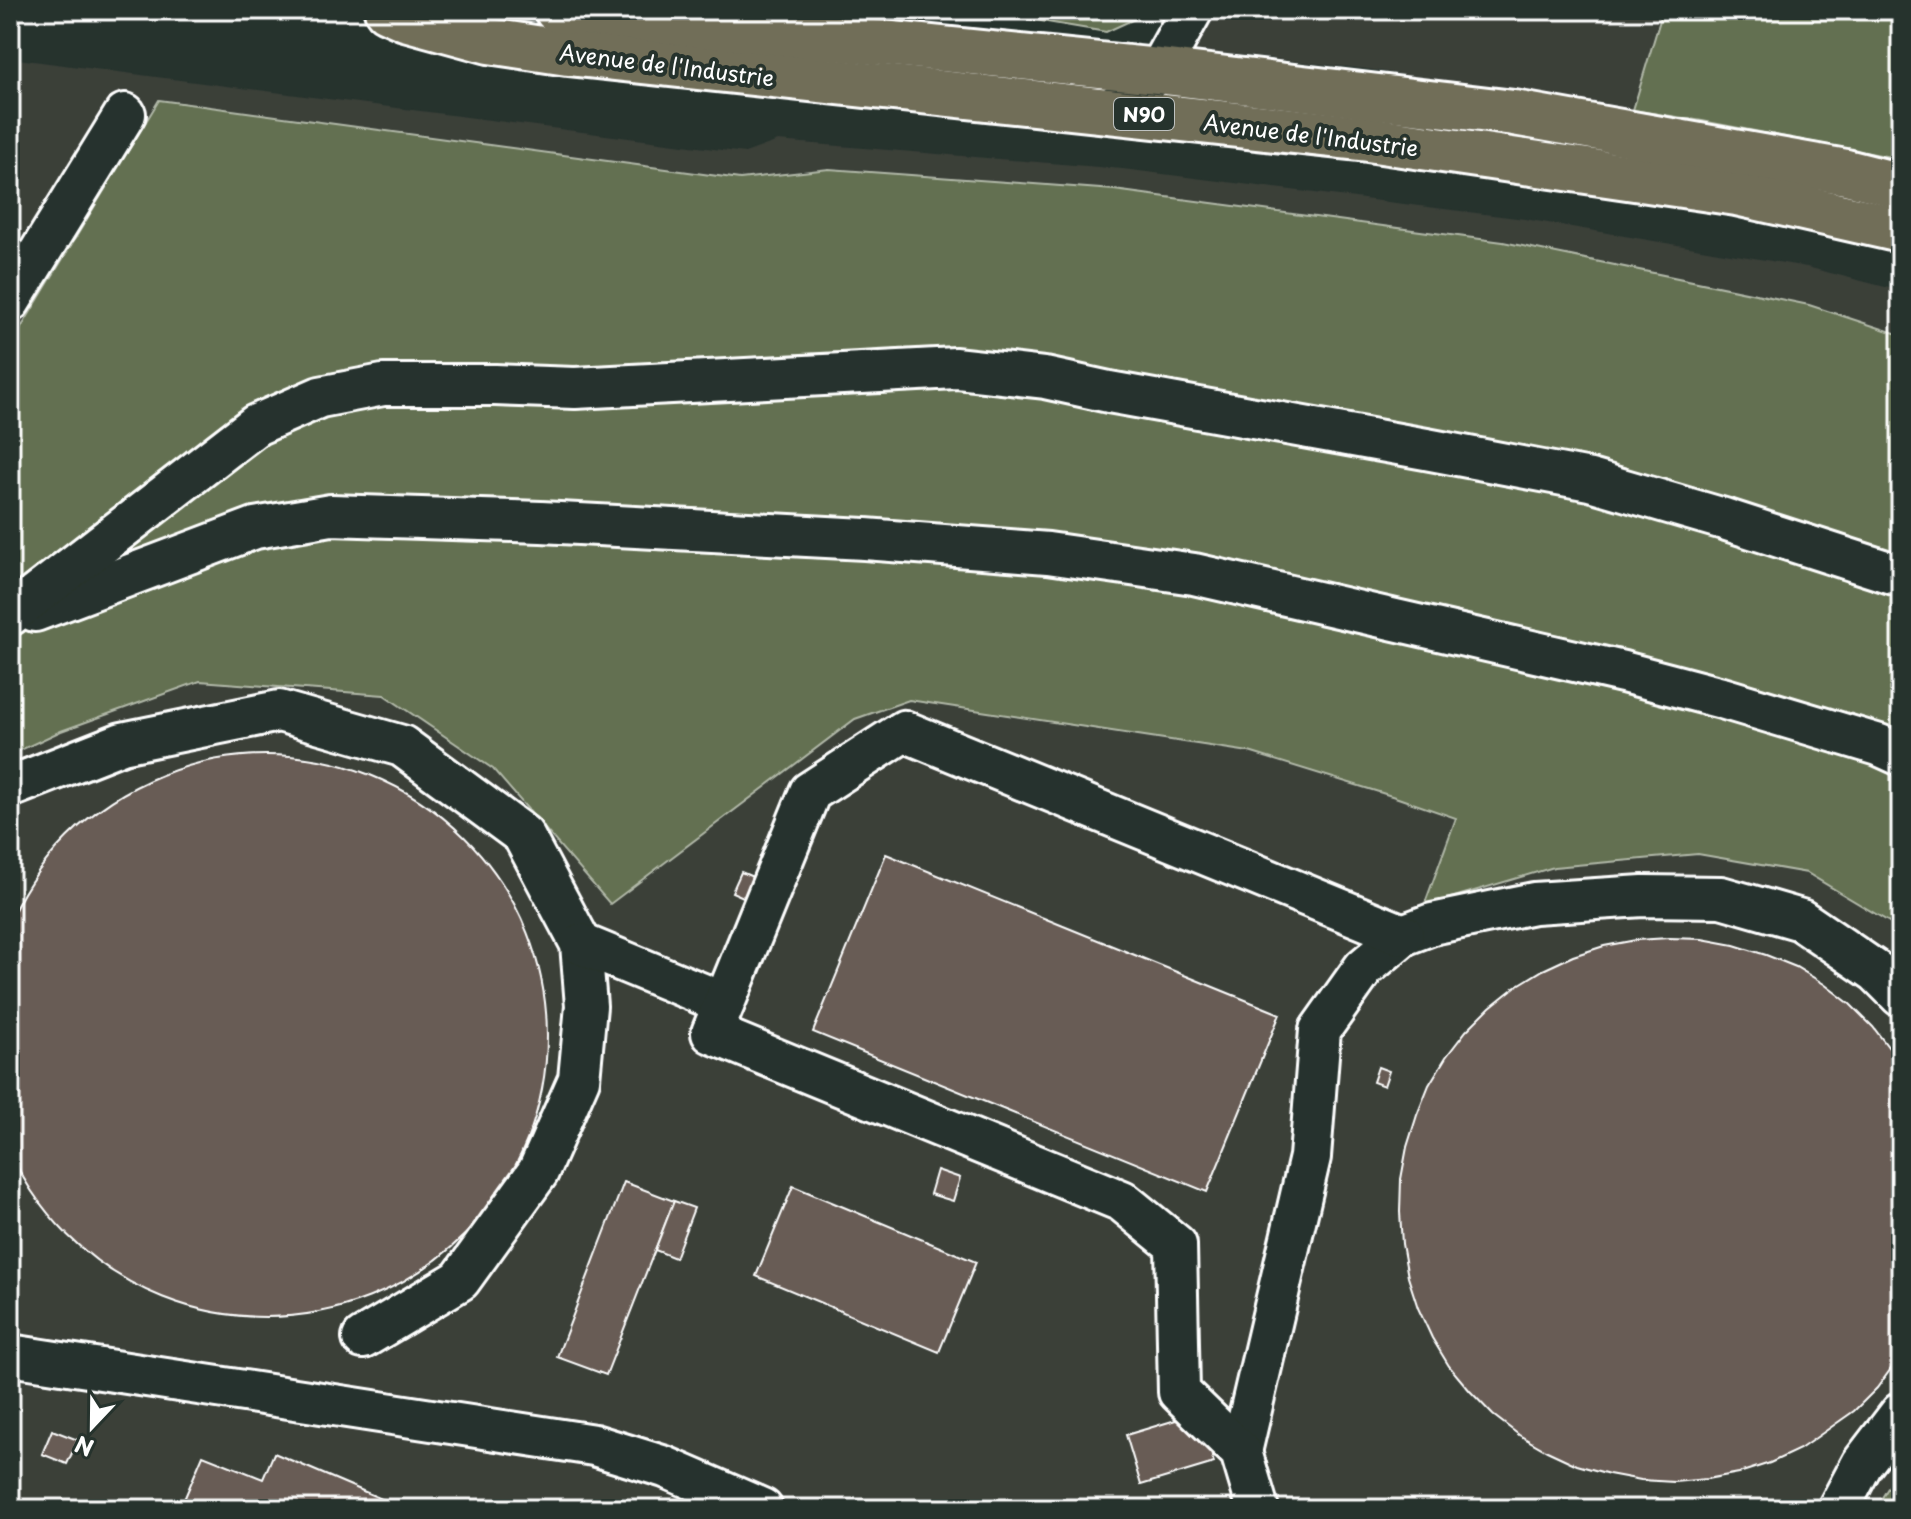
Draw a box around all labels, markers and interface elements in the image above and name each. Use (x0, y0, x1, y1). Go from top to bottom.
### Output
street label: Avenue de l'Industrie (558, 34, 776, 94)
road number: N90 (1114, 98, 1174, 130)
street label: Avenue de l'Industrie (1202, 104, 1420, 164)
north arrow (52, 1387, 132, 1467)
text: N (70, 1428, 98, 1465)

